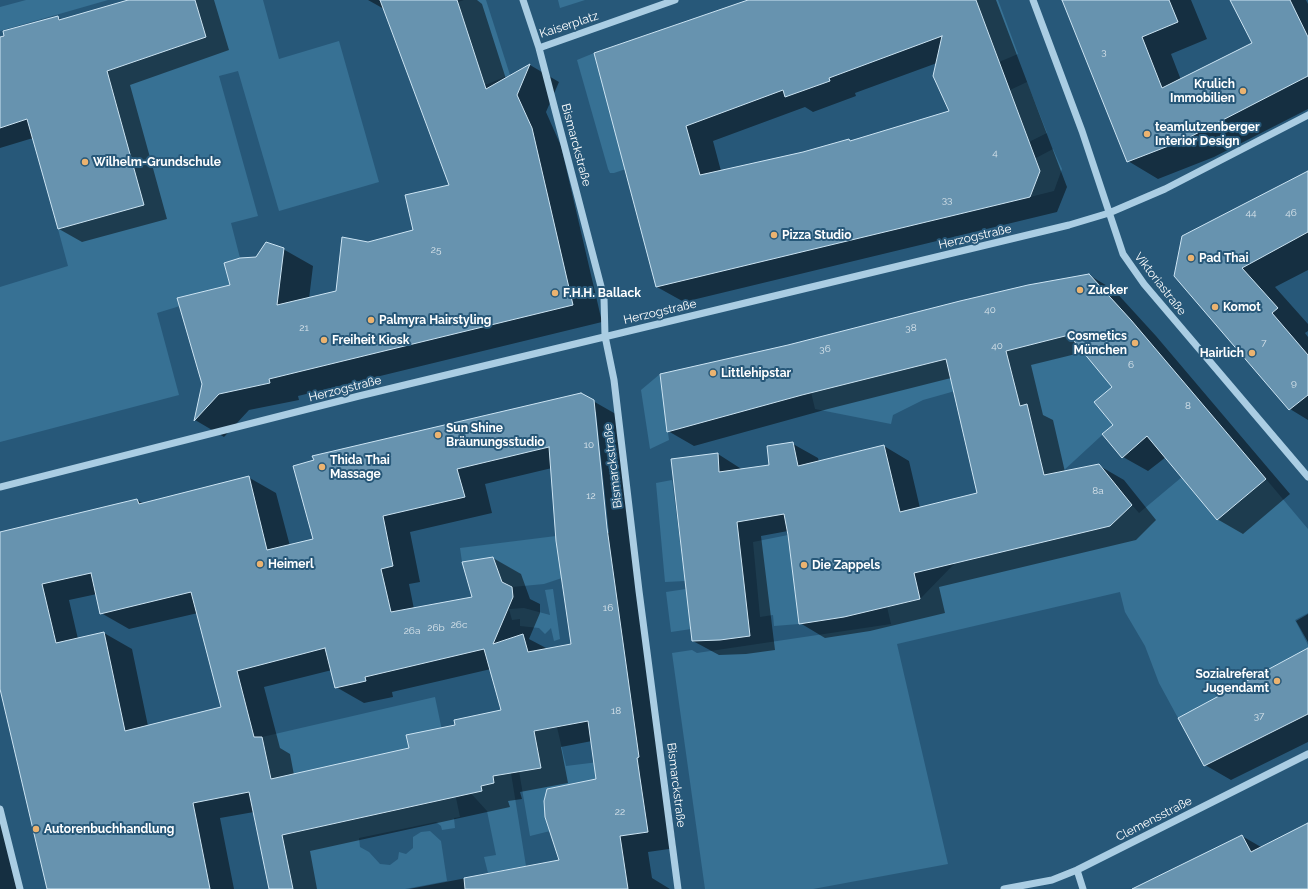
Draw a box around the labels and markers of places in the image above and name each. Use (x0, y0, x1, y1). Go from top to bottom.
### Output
place label: Krulich Immobilien (1170, 77, 1235, 105)
marker: Krulich Immobilien (1238, 86, 1248, 96)
place label: teamlutzenberger Interior Design (1155, 120, 1260, 148)
marker: teamlutzenberger Interior Design (1142, 129, 1152, 139)
place label: Wilhelm-Grundschule (93, 155, 221, 169)
marker: Wilhelm-Grundschule (80, 157, 90, 167)
place label: Pizza Studio (782, 228, 851, 242)
marker: Pizza Studio (769, 230, 779, 240)
place label: Pad Thai (1199, 251, 1249, 265)
marker: Pad Thai (1186, 253, 1196, 263)
place label: Zucker (1088, 283, 1128, 297)
marker: Zucker (1075, 285, 1085, 295)
place label: F.H.H. Ballack (563, 286, 641, 300)
marker: F.H.H. Ballack (550, 288, 560, 298)
place label: Komot (1223, 300, 1261, 314)
marker: Komot (1210, 302, 1220, 312)
place label: Palmyra Hairstyling (379, 313, 491, 327)
marker: Palmyra Hairstyling (366, 315, 376, 325)
place label: Cosmetics München (1067, 329, 1127, 357)
place label: Freiheit Kiosk (332, 333, 409, 347)
marker: Freiheit Kiosk (319, 335, 329, 345)
marker: Cosmetics München (1130, 338, 1140, 348)
place label: Hairlich (1200, 346, 1244, 360)
marker: Hairlich (1247, 348, 1257, 358)
place label: Littlehipstar (721, 366, 791, 380)
marker: Littlehipstar (708, 368, 718, 378)
place label: Sun Shine Bräunungsstudio (446, 421, 545, 449)
marker: Sun Shine Bräunungsstudio (433, 430, 443, 440)
place label: Thida Thai Massage (330, 453, 390, 481)
marker: Thida Thai Massage (317, 462, 327, 472)
place label: Heimerl (268, 557, 314, 571)
place label: Die Zappels (812, 558, 880, 572)
marker: Heimerl (255, 559, 265, 569)
marker: Die Zappels (799, 560, 809, 570)
place label: Sozialreferat Jugendamt (1196, 667, 1269, 695)
marker: Sozialreferat Jugendamt (1272, 676, 1282, 686)
place label: Autorenbuchhandlung (44, 822, 174, 836)
marker: Autorenbuchhandlung (31, 824, 41, 834)

